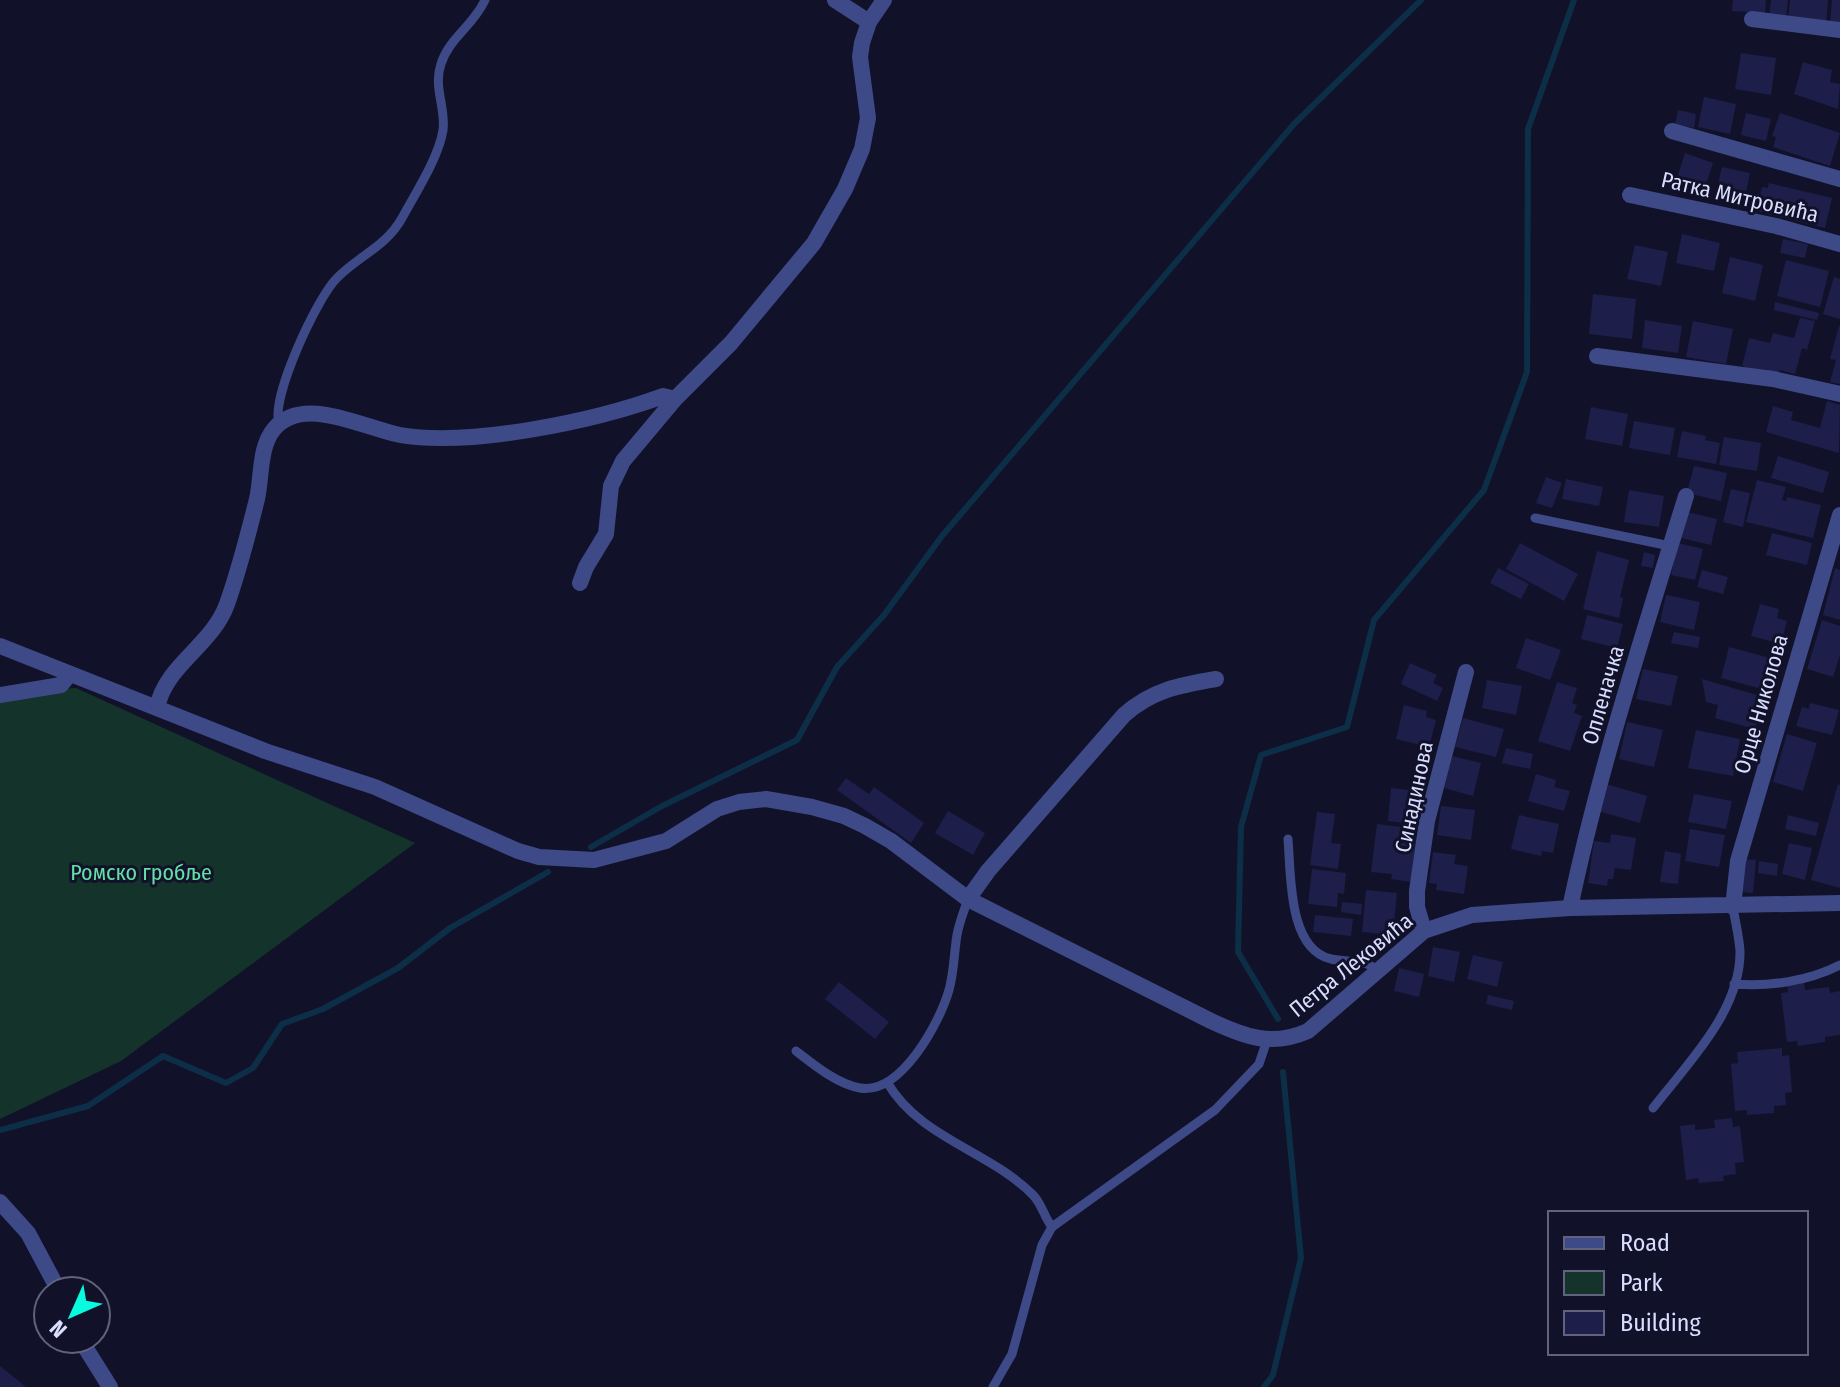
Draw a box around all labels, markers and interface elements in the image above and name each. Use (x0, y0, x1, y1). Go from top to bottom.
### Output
street label: Ратка Митровића (1659, 166, 1821, 228)
street label: Орце Николова (1728, 631, 1794, 777)
street label: Опленачка (1576, 642, 1630, 748)
street label: Синадинова (1389, 739, 1439, 855)
park label: Ромско гробље (70, 859, 212, 886)
street label: Петра Лековића (1284, 907, 1418, 1023)
legend (1548, 1211, 1808, 1355)
text: Road (1620, 1229, 1670, 1257)
text: Park (1620, 1269, 1663, 1297)
north arrow (32, 1275, 112, 1355)
text: Building (1620, 1309, 1702, 1337)
text: N (44, 1315, 72, 1343)

